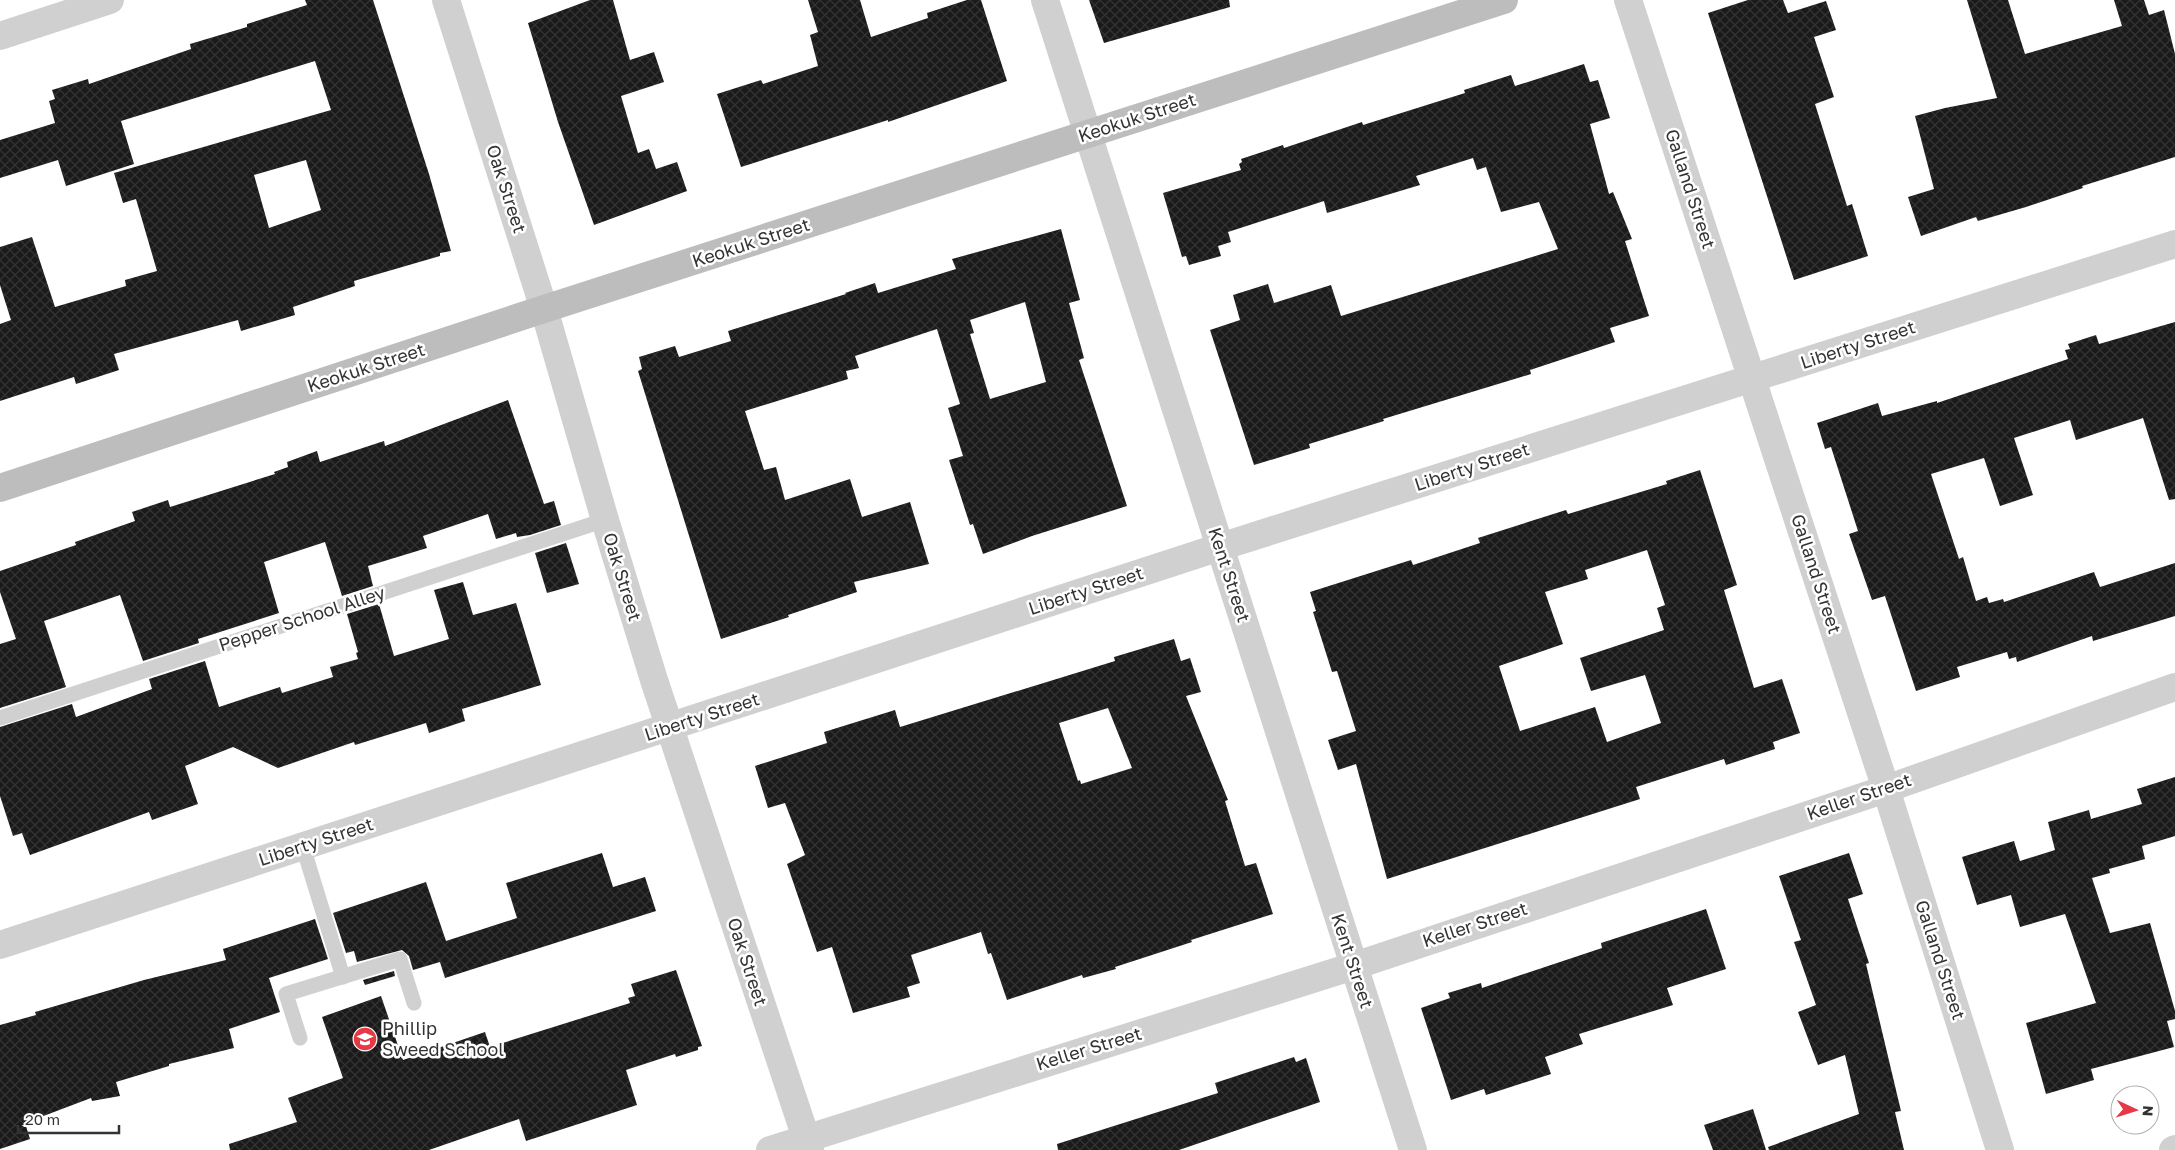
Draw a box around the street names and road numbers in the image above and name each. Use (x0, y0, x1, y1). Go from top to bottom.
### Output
street label: Keokuk Street (1075, 88, 1198, 146)
street label: Galland Street (1661, 126, 1721, 251)
street label: Oak Street (482, 142, 532, 236)
street label: Keokuk Street (689, 213, 812, 271)
street label: Liberty Street (1798, 315, 1918, 373)
street label: Keokuk Street (304, 338, 427, 396)
street label: Liberty Street (1412, 437, 1532, 495)
street label: Galland Street (1787, 511, 1847, 636)
street label: Kent Street (1204, 525, 1256, 625)
street label: Oak Street (599, 530, 647, 624)
street label: Liberty Street (1026, 561, 1146, 619)
street label: Pepper School Alley (216, 581, 388, 655)
street label: Liberty Street (642, 687, 762, 745)
street label: Keller Street (1804, 768, 1914, 824)
street label: Liberty Street (256, 812, 376, 870)
street label: Keller Street (1419, 897, 1530, 951)
street label: Galland Street (1911, 897, 1971, 1022)
street label: Kent Street (1327, 911, 1379, 1011)
street label: Oak Street (723, 915, 773, 1009)
street label: Keller Street (1033, 1022, 1144, 1075)

